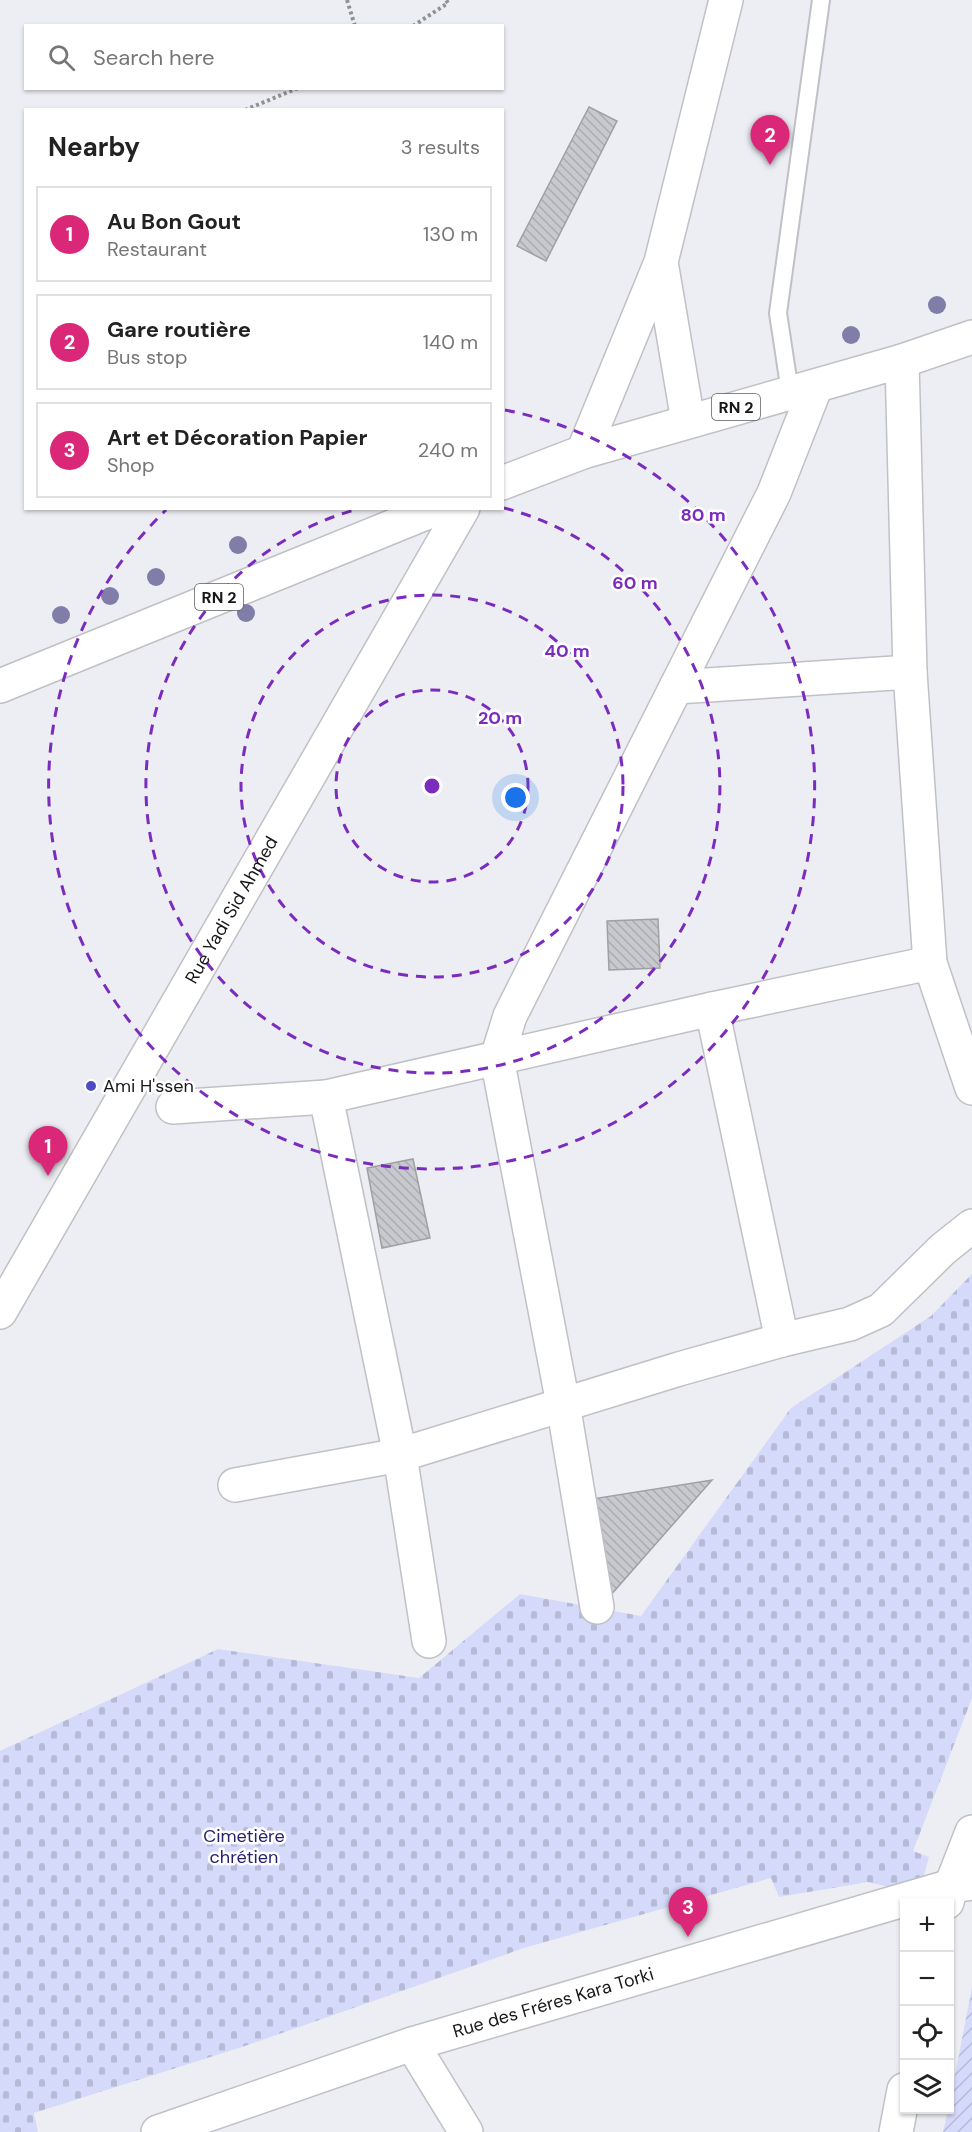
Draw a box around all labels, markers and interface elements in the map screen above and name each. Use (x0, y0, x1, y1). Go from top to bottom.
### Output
search box (24, 24, 504, 90)
icon: search (45, 41, 78, 74)
text: Search here (93, 43, 214, 72)
pin: 2 (750, 116, 790, 165)
text: Nearby (48, 130, 140, 164)
text: 3 results (401, 134, 480, 160)
text: Au Bon Gout (107, 207, 241, 236)
text: 1 (66, 221, 73, 247)
text: 130 m (423, 221, 478, 247)
text: Restaurant (107, 236, 207, 262)
text: Gare routière (107, 315, 251, 344)
text: 2 (64, 329, 75, 355)
text: 140 m (423, 329, 478, 355)
text: Bus stop (107, 344, 187, 370)
road number: RN 2 (712, 394, 760, 420)
text: Art et Décoration Papier (107, 423, 368, 452)
text: 3 (63, 437, 76, 463)
text: 240 m (418, 437, 478, 463)
text: Shop (107, 452, 154, 478)
text: 80 m (680, 503, 726, 527)
text: 60 m (612, 571, 658, 595)
road number: RN 2 (195, 584, 243, 610)
text: 40 m (544, 639, 590, 663)
text: 20 m (478, 706, 522, 730)
centre of rings (422, 776, 442, 796)
your location (501, 783, 530, 812)
street label: Rue Yadi Sid Ahmed (180, 832, 283, 988)
place label: Ami H'ssen (103, 1074, 194, 1098)
marker: Ami H'ssen (84, 1079, 98, 1093)
pin: 1 (28, 1126, 68, 1176)
park label: Cimetière chrétien (203, 1824, 285, 1869)
pin: 3 (668, 1888, 708, 1937)
map controls (900, 1898, 954, 2114)
button: + (900, 1898, 954, 1952)
button: − (900, 1952, 954, 2006)
street label: Rue des Fréres Kara Torki (450, 1962, 657, 2043)
button: locate (900, 2006, 954, 2060)
button: layers (900, 2060, 954, 2114)

